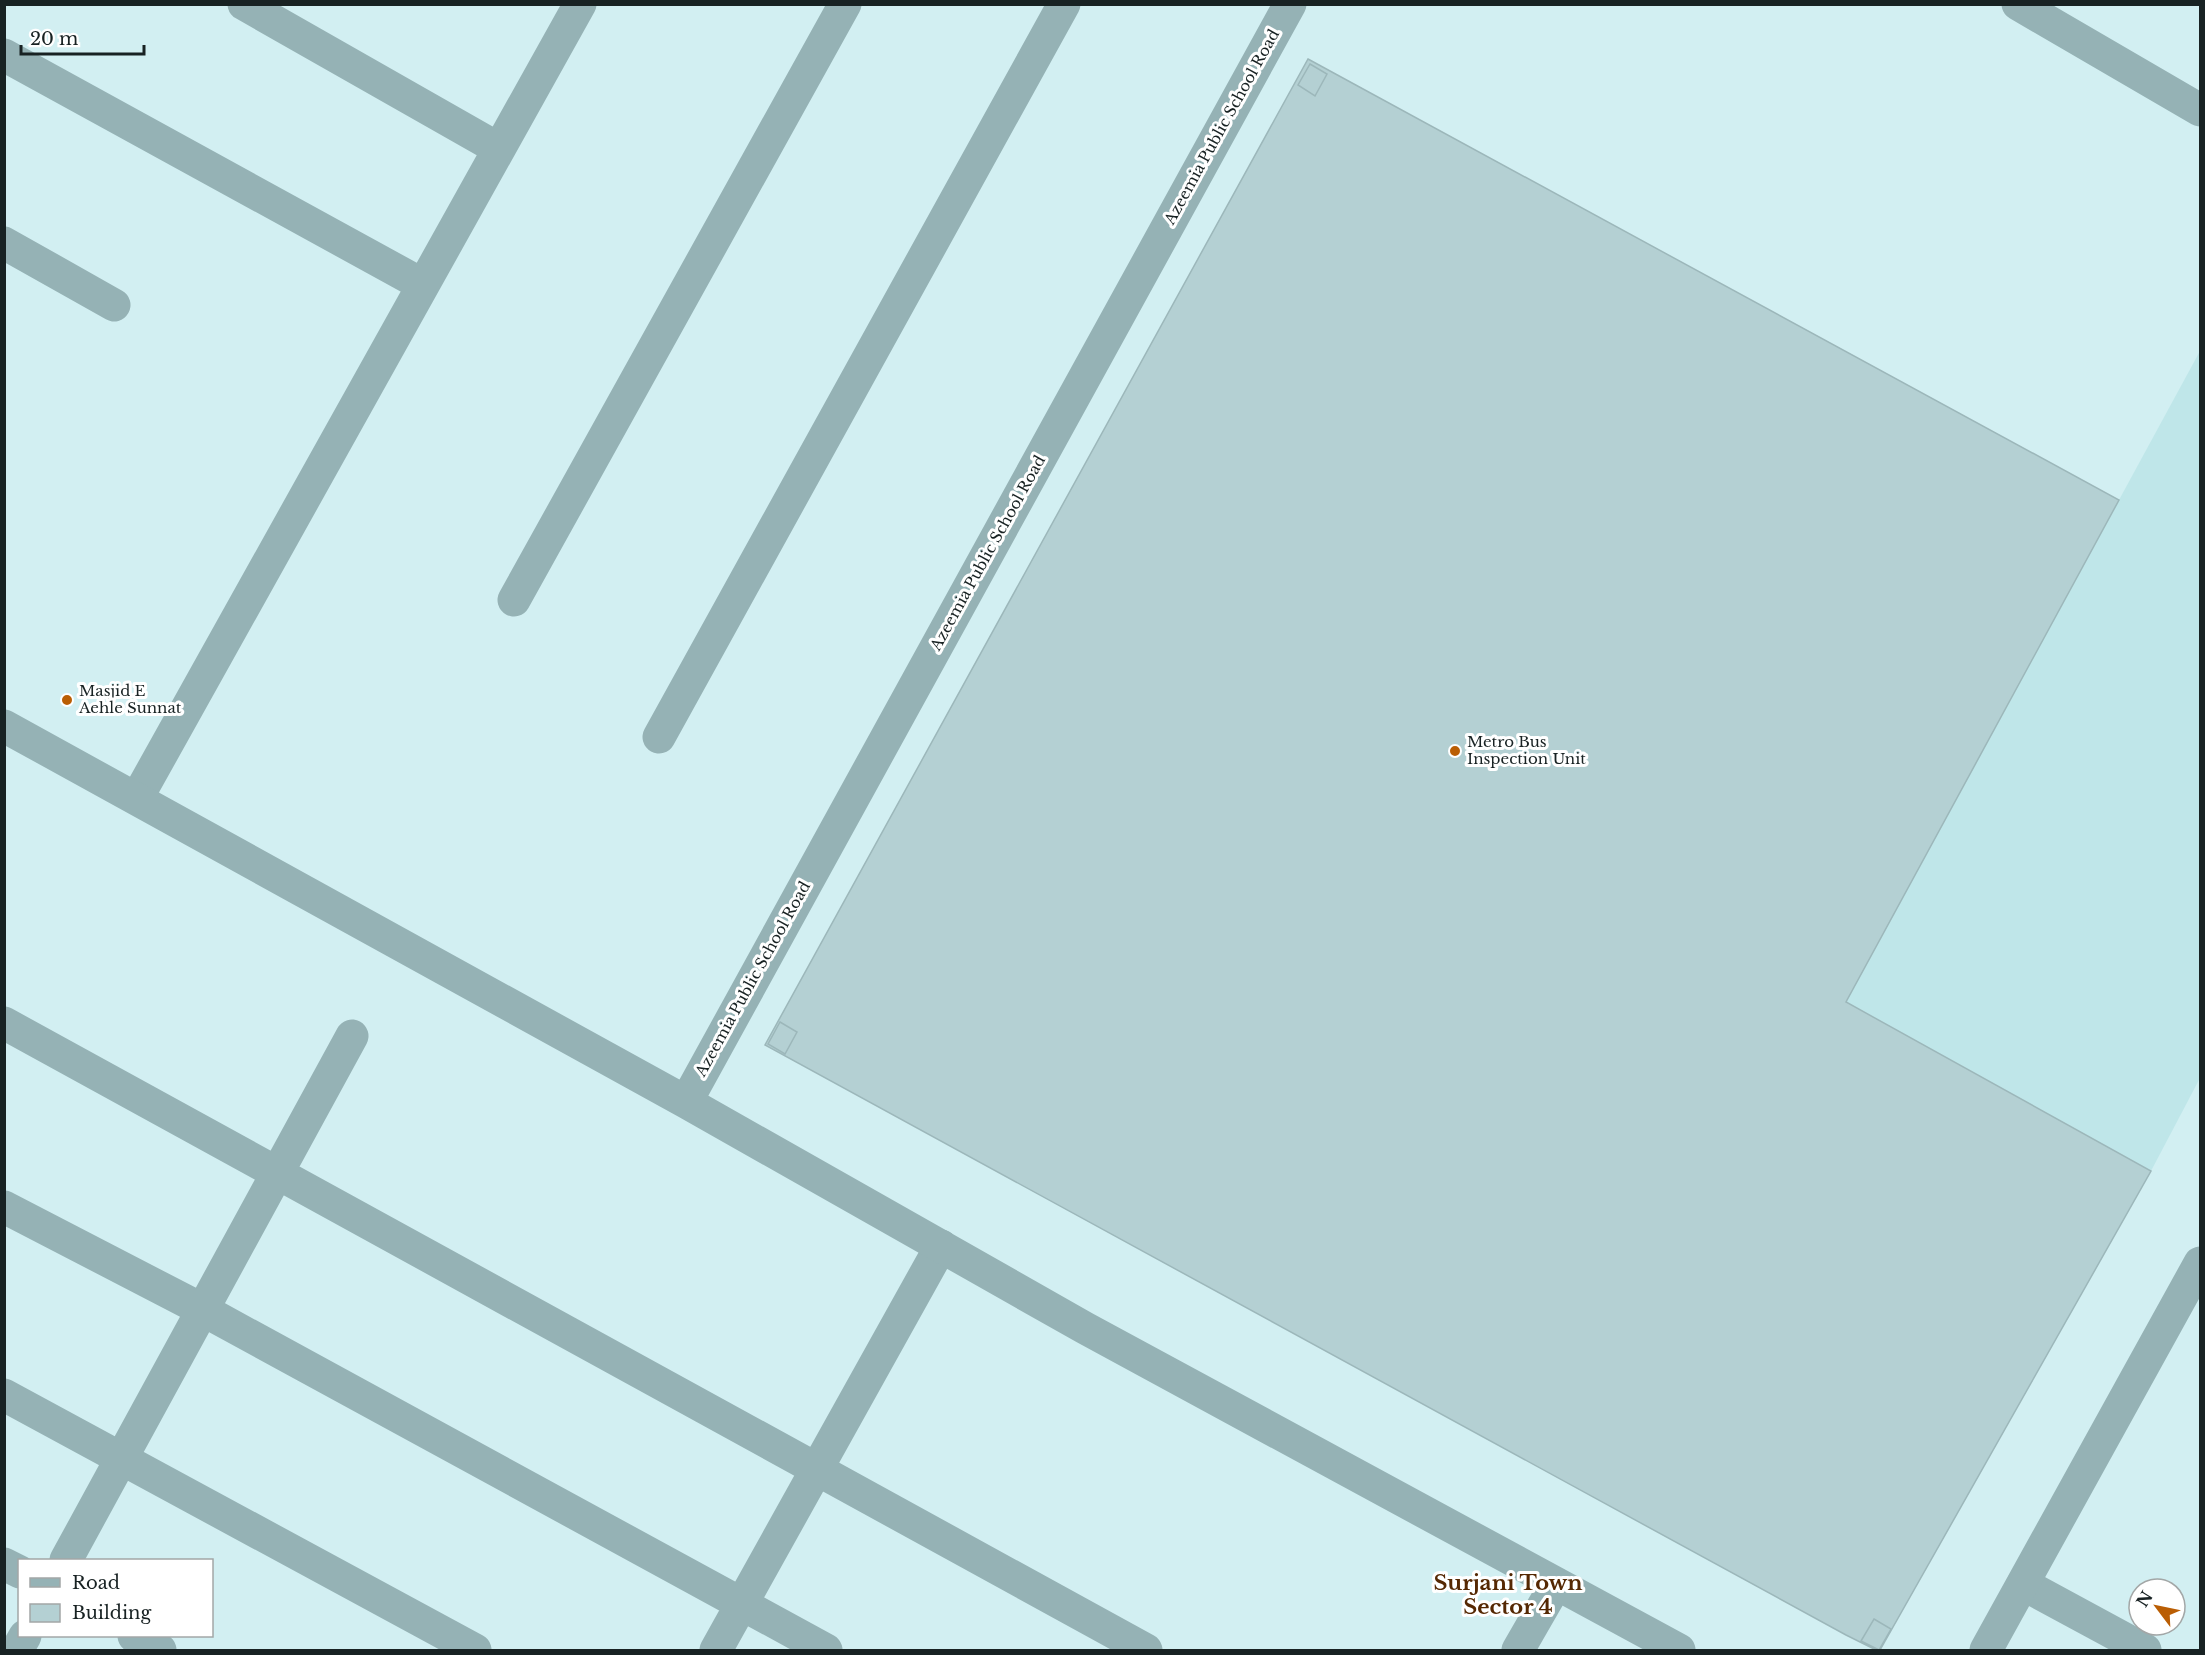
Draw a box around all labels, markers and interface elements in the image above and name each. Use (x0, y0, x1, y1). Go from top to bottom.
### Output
scale bar (21, 18, 144, 56)
street label: Azeemia Public School Road (1159, 26, 1283, 228)
text: 20 m (30, 28, 78, 50)
street label: Azeemia Public School Road (925, 452, 1049, 654)
place label: Masjid E Aehle Sunnat (78, 681, 182, 717)
marker: Masjid E Aehle Sunnat (60, 693, 74, 707)
place label: Metro Bus Inspection Unit (1467, 732, 1586, 768)
marker: Metro Bus Inspection Unit (1448, 744, 1462, 758)
street label: Azeemia Public School Road (690, 878, 814, 1080)
legend (18, 1559, 213, 1637)
district label: Surjani Town Sector 4 (1433, 1570, 1583, 1620)
text: Road (72, 1572, 120, 1594)
north arrow (2127, 1577, 2187, 1637)
text: N (2132, 1587, 2157, 1611)
text: Building (72, 1602, 151, 1624)

